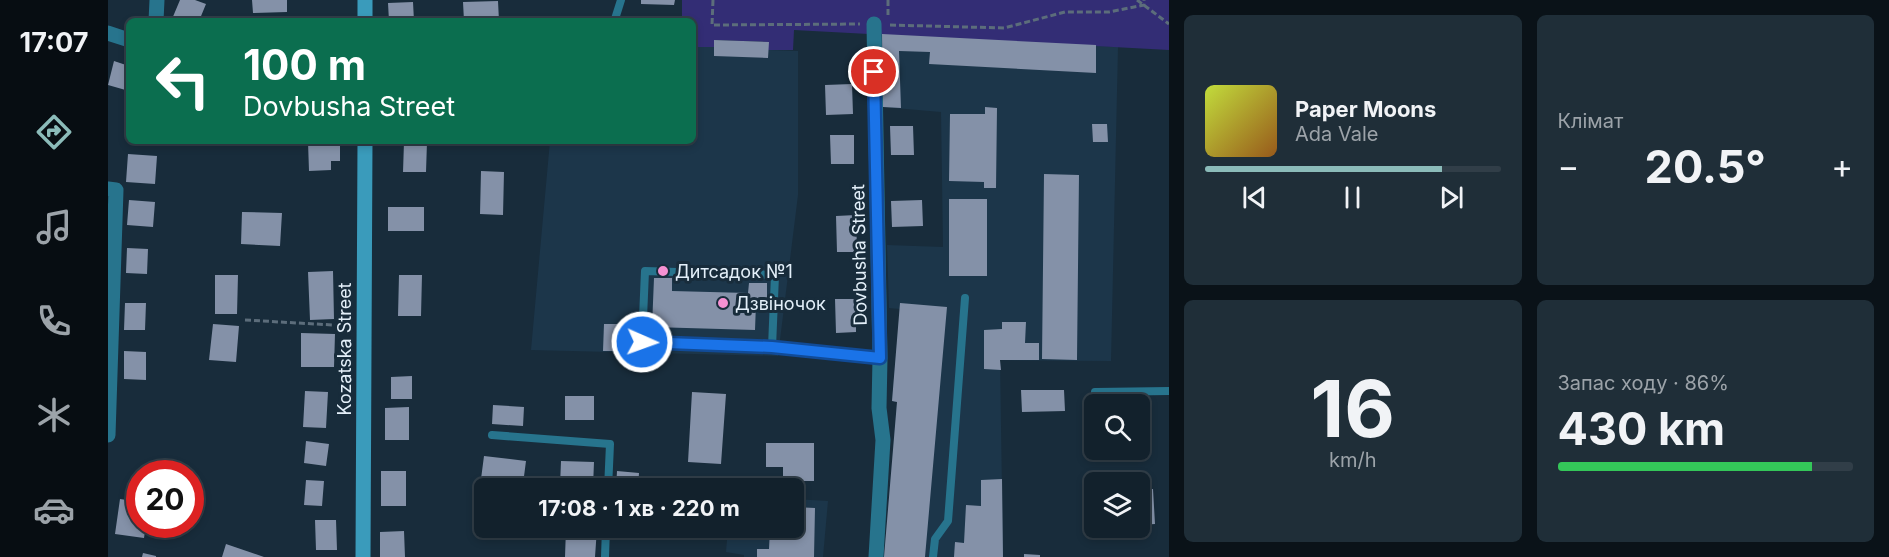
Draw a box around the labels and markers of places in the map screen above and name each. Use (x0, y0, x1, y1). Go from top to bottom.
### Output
pin (848, 46, 899, 97)
place label: Дитсадок №1 (675, 261, 793, 282)
marker: Дитсадок №1 (656, 264, 670, 278)
place label: Дзвіночок (735, 293, 826, 314)
marker: Дзвіночок (716, 296, 730, 310)

